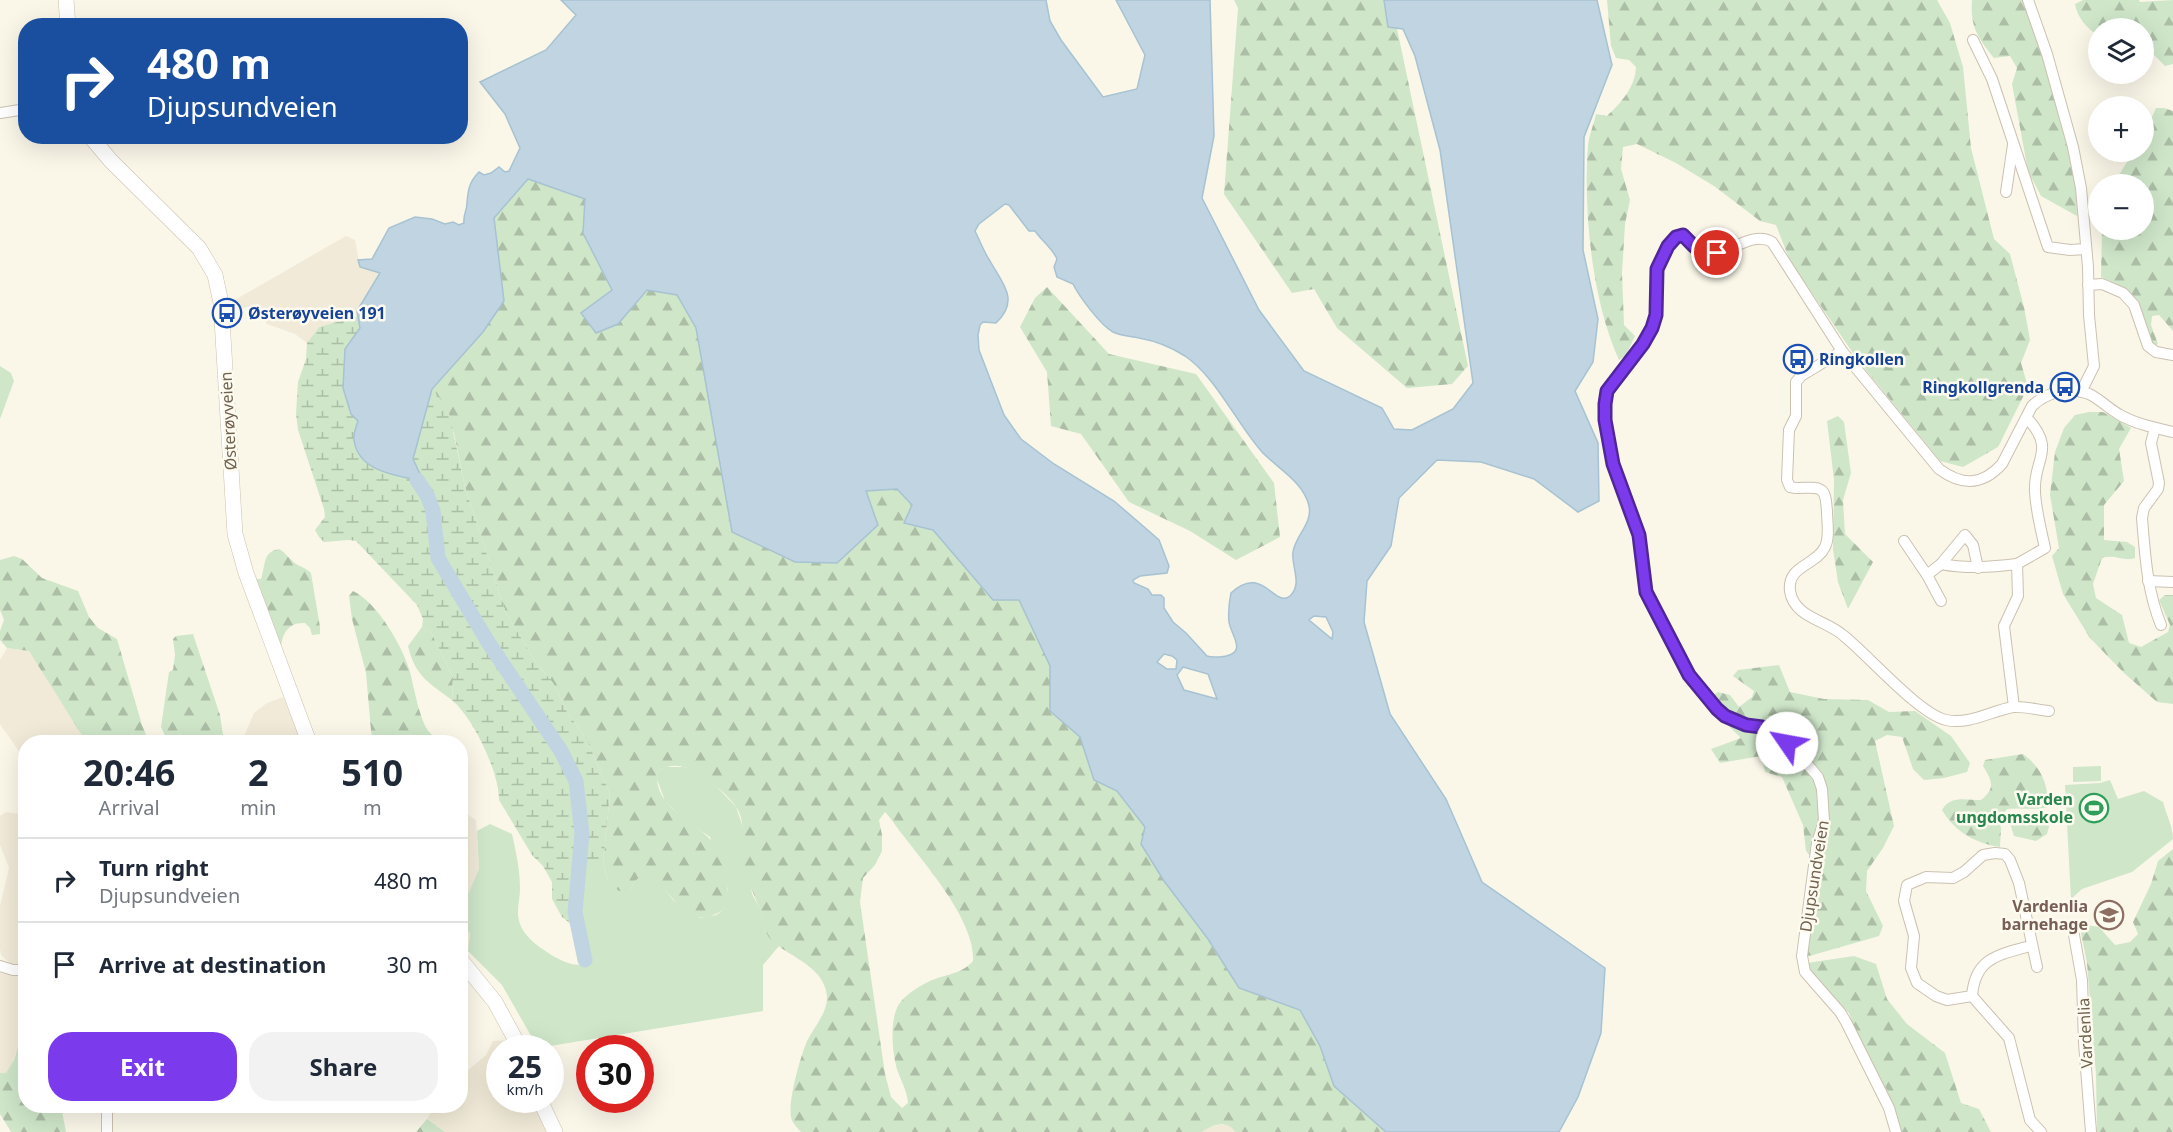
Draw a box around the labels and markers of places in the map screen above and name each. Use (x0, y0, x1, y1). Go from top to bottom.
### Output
pin (1691, 227, 1742, 278)
bus stop icon: Østerøyveien 191 (211, 297, 243, 329)
place label: Østerøyveien 191 (248, 302, 386, 324)
bus stop icon: Ringkollen (1782, 343, 1814, 375)
place label: Ringkollen (1819, 348, 1904, 370)
bus stop icon: Ringkollgrenda (2049, 371, 2081, 403)
place label: Ringkollgrenda (1922, 376, 2044, 398)
place label: Varden ungdomsskole (1956, 788, 2073, 828)
sports icon: Varden ungdomsskole (2078, 792, 2110, 824)
place label: Vardenlia barnehage (2002, 895, 2088, 935)
school or university icon: Vardenlia barnehage (2093, 899, 2125, 931)

